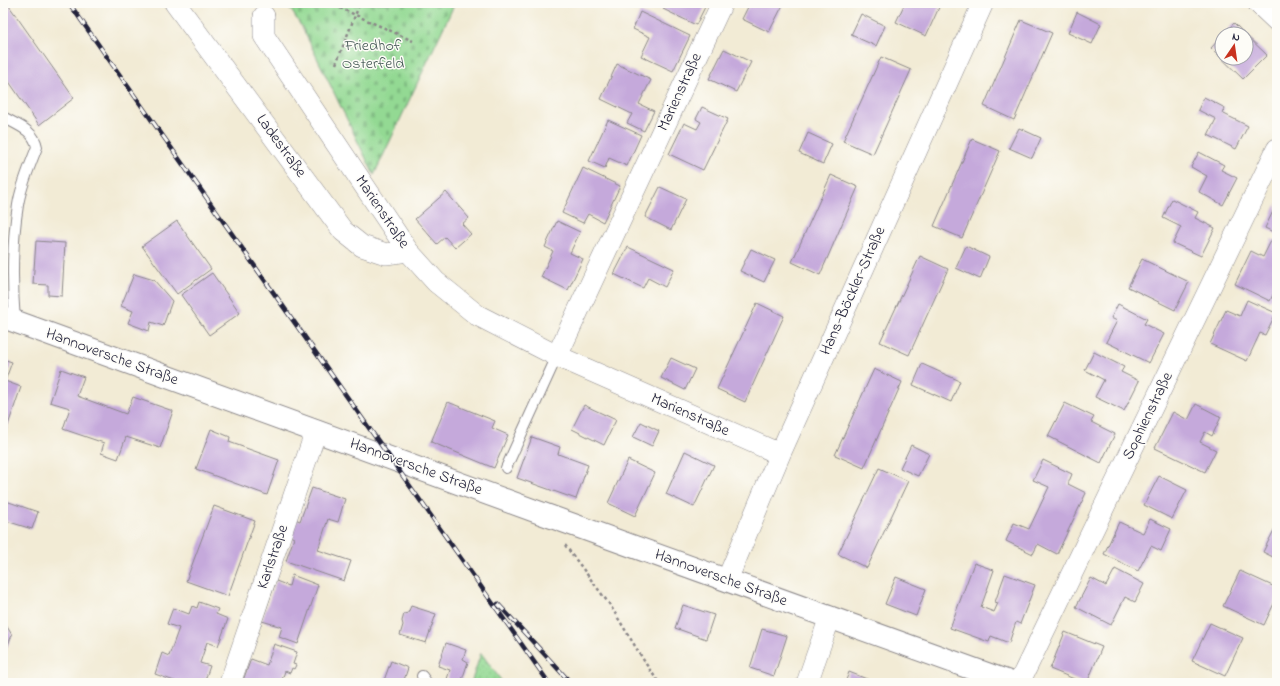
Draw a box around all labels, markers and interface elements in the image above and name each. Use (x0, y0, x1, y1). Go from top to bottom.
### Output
north arrow (1214, 26, 1254, 66)
text: N (1231, 29, 1241, 46)
park label: Friedhof Osterfeld (342, 34, 404, 76)
street label: Marienstraße (651, 48, 709, 135)
street label: Ladestraße (250, 109, 313, 183)
street label: Marienstraße (349, 171, 416, 254)
street label: Hans-Böckler-Straße (814, 222, 893, 359)
street label: Hannoversche Straße (42, 322, 182, 392)
street label: Sophienstraße (1116, 367, 1180, 464)
street label: Marienstraße (647, 387, 734, 443)
street label: Hannoversche Straße (346, 432, 486, 502)
street label: Karlstraße (251, 521, 295, 592)
street label: Hannoversche Straße (651, 543, 791, 613)

